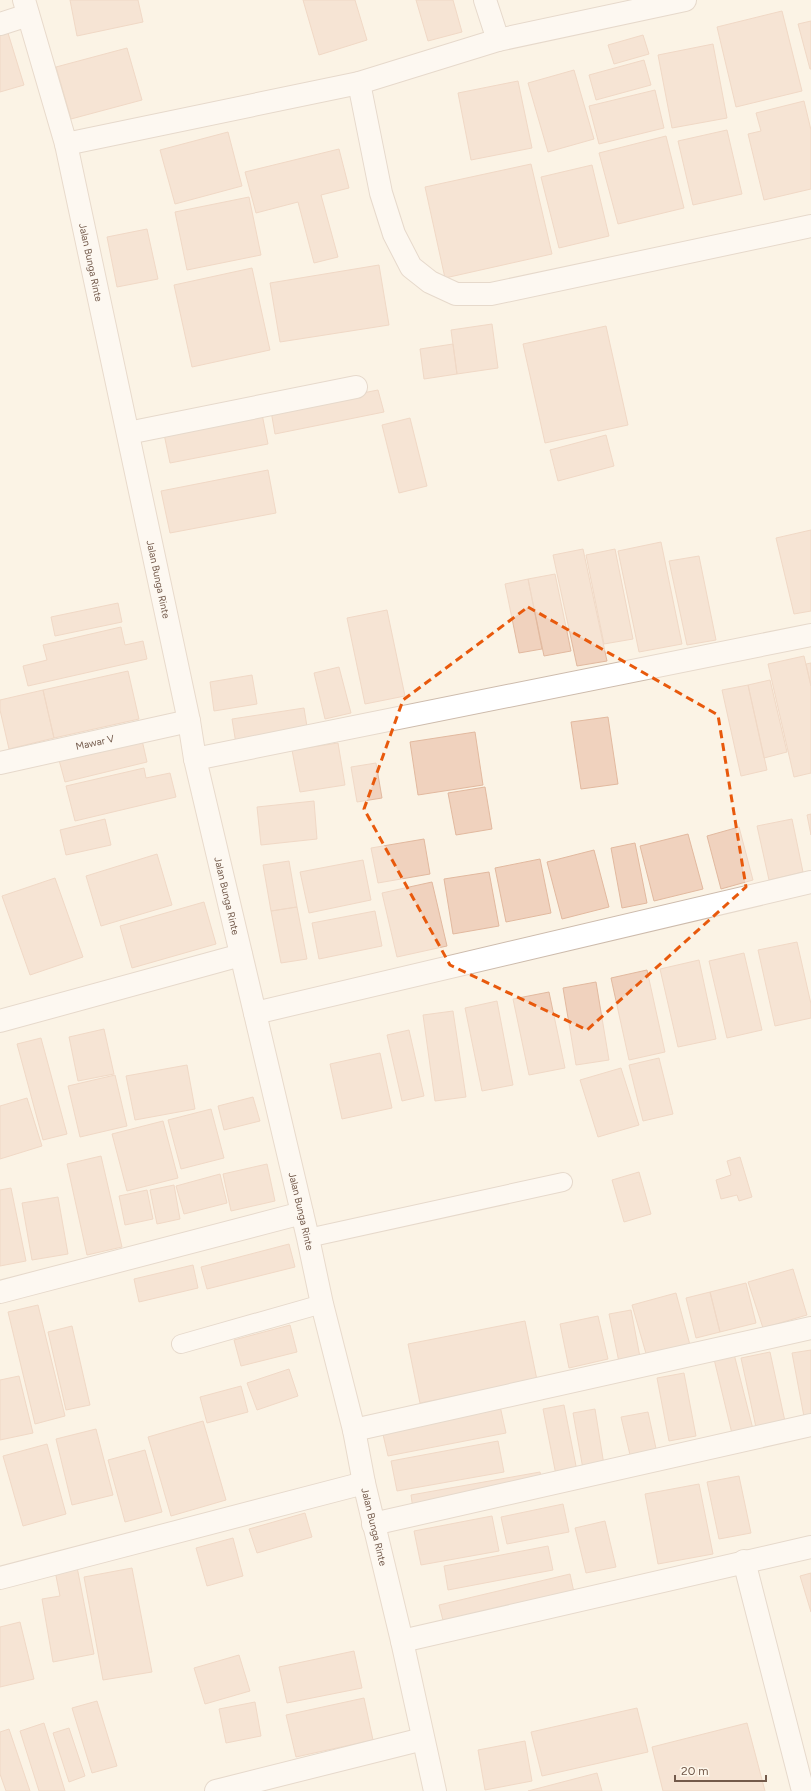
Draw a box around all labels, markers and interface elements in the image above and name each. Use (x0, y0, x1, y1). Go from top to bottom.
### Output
street label: Jalan Bunga Rinte (76, 222, 106, 303)
street label: Jalan Bunga Rinte (144, 539, 173, 620)
street label: Mawar V (74, 732, 115, 753)
street label: Jalan Bunga Rinte (211, 856, 242, 937)
street label: Jalan Bunga Rinte (286, 1171, 317, 1252)
street label: Jalan Bunga Rinte (358, 1487, 390, 1568)
scale bar (675, 1757, 766, 1783)
text: 20 m (681, 1764, 709, 1778)

